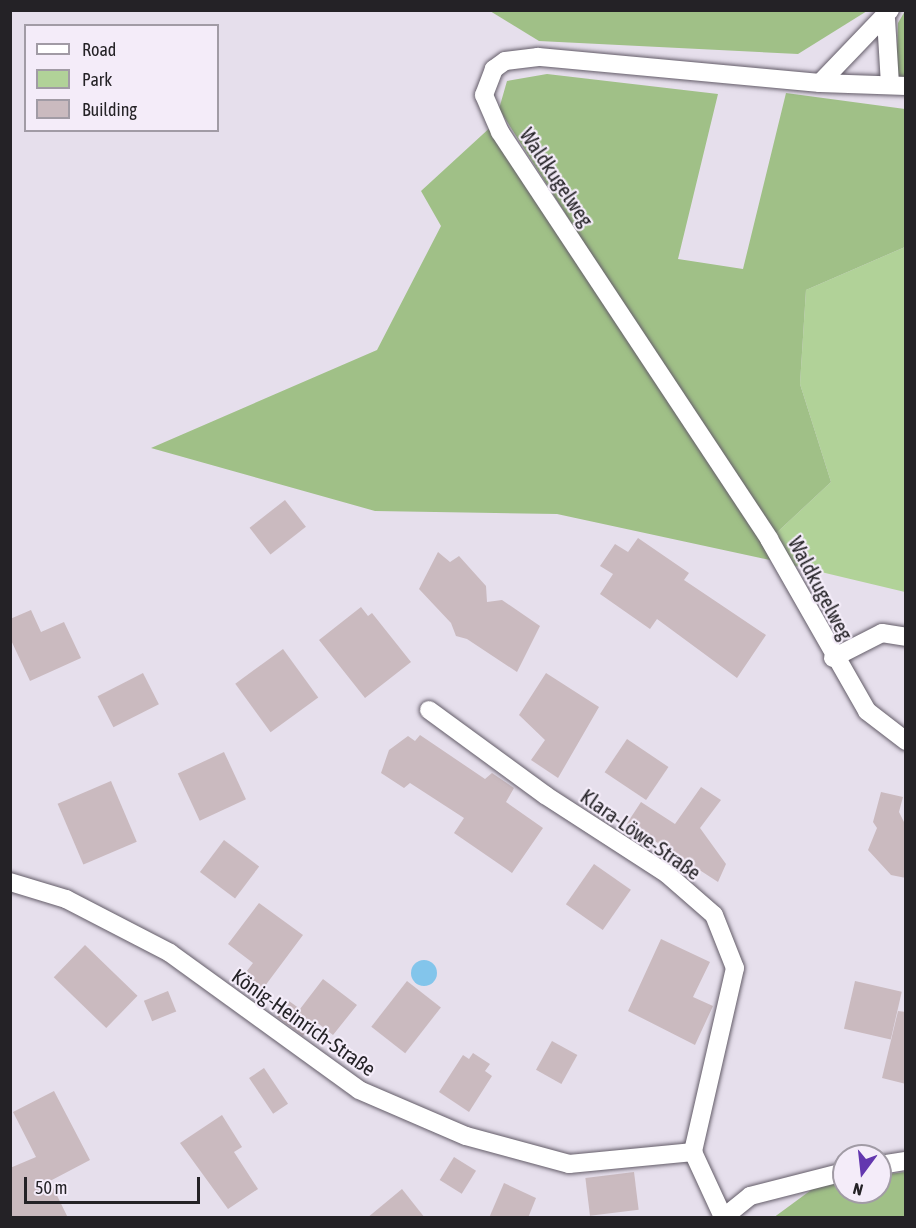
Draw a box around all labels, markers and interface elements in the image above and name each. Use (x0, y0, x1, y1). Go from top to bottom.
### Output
legend (24, 24, 219, 132)
text: Road (82, 39, 116, 60)
text: Park (82, 69, 112, 90)
text: Building (82, 99, 137, 120)
street label: Waldkugelweg (515, 123, 599, 231)
street label: Waldkugelweg (783, 532, 859, 644)
street label: Klara-Löwe-Straße (576, 783, 706, 885)
street label: König-Heinrich-Straße (227, 963, 381, 1081)
north arrow (832, 1144, 892, 1204)
scale bar (27, 1165, 202, 1203)
text: 50 m (35, 1177, 67, 1198)
text: N (851, 1180, 865, 1199)

